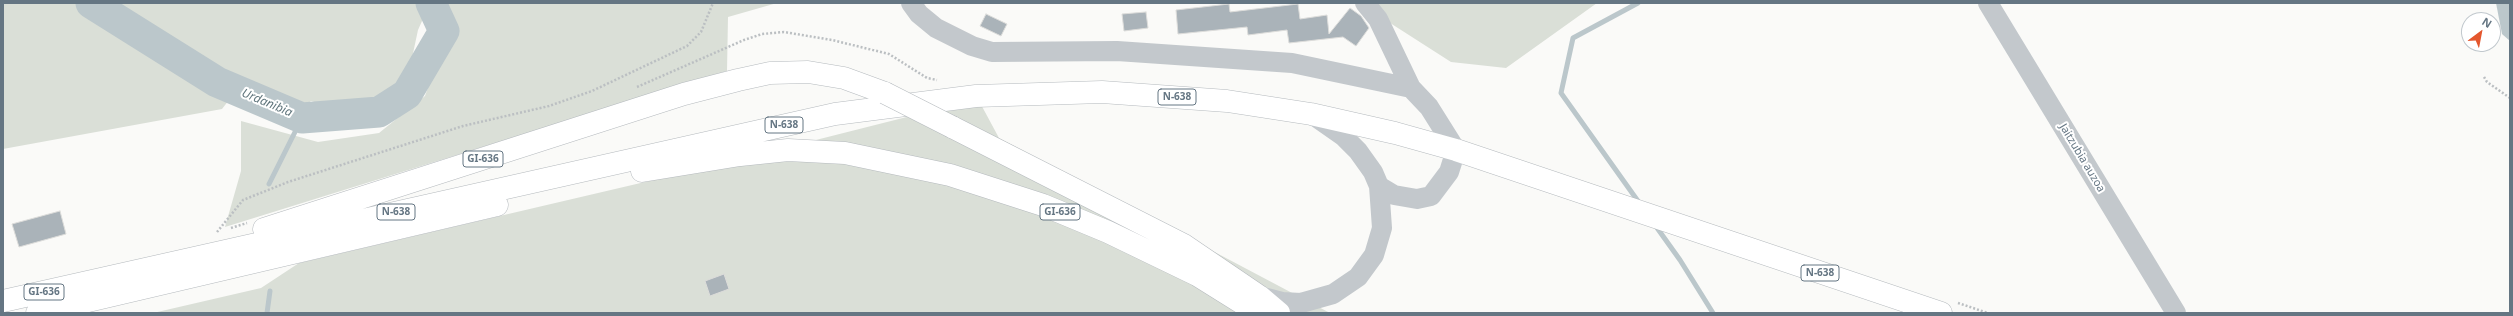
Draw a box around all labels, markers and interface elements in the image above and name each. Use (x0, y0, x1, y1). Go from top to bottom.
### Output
north arrow (2461, 12, 2501, 52)
text: N (2479, 14, 2495, 31)
water label: Urdanibia (240, 86, 294, 120)
road number: N-638 (1158, 89, 1196, 105)
road number: N-638 (765, 117, 803, 133)
street label: Jaitzubia auzoa (2056, 121, 2108, 195)
road number: GI-636 (463, 151, 503, 167)
road number: N-638 (377, 204, 415, 220)
road number: GI-636 (1040, 204, 1080, 220)
road number: N-638 (1801, 265, 1839, 281)
road number: GI-636 (24, 284, 64, 300)

